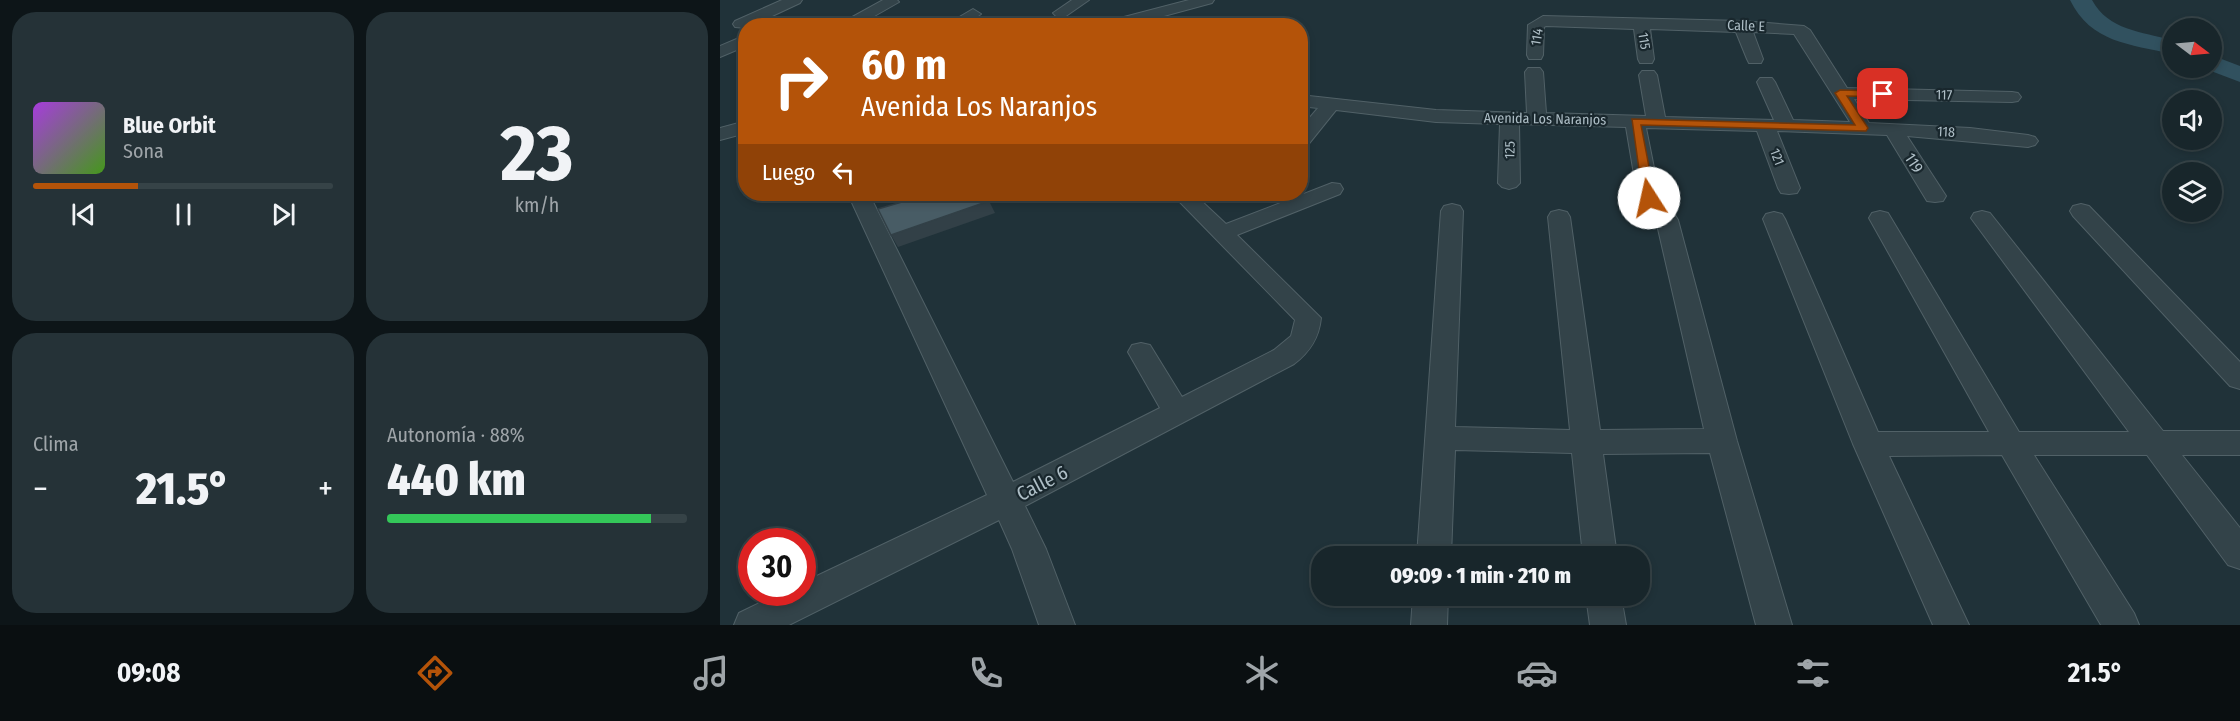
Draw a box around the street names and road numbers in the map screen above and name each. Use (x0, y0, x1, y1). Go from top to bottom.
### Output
street label: Calle E (1727, 17, 1766, 35)
street label: 114 (1527, 27, 1547, 47)
street label: 115 (1634, 31, 1654, 51)
street label: 117 (1936, 86, 1953, 104)
street label: Avenida Los Naranjos (1484, 109, 1606, 129)
street label: 118 (1937, 123, 1955, 141)
street label: 125 (1501, 141, 1519, 159)
street label: 121 (1766, 146, 1788, 168)
street label: 119 (1901, 149, 1928, 177)
street label: Calle 6 (1012, 460, 1072, 506)

